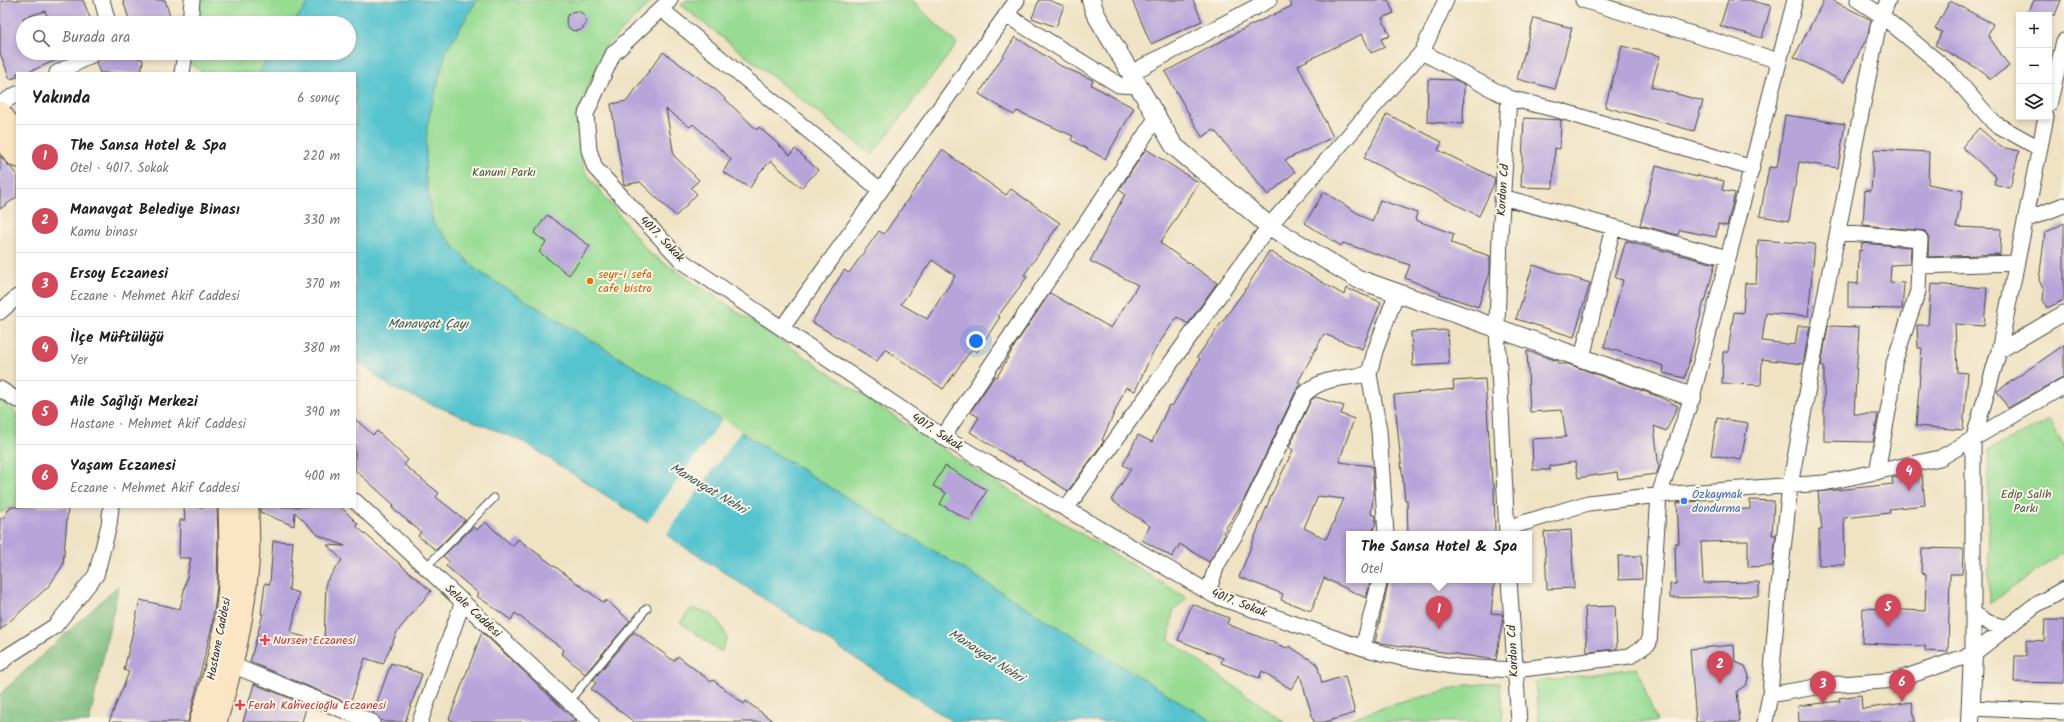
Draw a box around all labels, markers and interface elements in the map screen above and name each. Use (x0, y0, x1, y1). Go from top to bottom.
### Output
map controls (2016, 12, 2052, 120)
button: + (2016, 12, 2052, 48)
search box (16, 16, 356, 60)
text: Burada ara (62, 26, 130, 50)
icon: search (30, 27, 52, 49)
button: − (2016, 48, 2052, 84)
button: layers (2016, 84, 2052, 120)
text: Yakında (32, 85, 90, 112)
text: 6 sonuç (297, 88, 340, 109)
text: The Sansa Hotel & Spa (70, 134, 226, 158)
text: 1 (43, 146, 47, 167)
text: 220 m (303, 146, 340, 167)
text: Otel · 4017. Sokak (70, 158, 169, 179)
street label: Kordon Cd (1492, 162, 1514, 217)
park label: Kanuni Parkı (472, 163, 536, 182)
text: Manavgat Belediye Binası (70, 198, 240, 222)
text: 2 (41, 210, 49, 231)
text: 330 m (303, 210, 340, 231)
street label: 4017. Sokak (635, 211, 689, 267)
text: Kamu binası (70, 222, 137, 243)
text: Ersoy Eczanesi (70, 262, 168, 286)
place label: seyr-i sefa cafe bistro (598, 265, 652, 298)
text: 3 (41, 274, 49, 295)
text: 370 m (305, 274, 340, 295)
marker: seyr-i sefa cafe bistro (585, 276, 595, 286)
text: Eczane · Mehmet Akif Caddesi (70, 286, 240, 307)
water label: Manavgat Çayı (388, 314, 470, 335)
text: İlçe Müftülüğü (70, 326, 164, 350)
your location (966, 331, 986, 351)
text: 4 (41, 338, 49, 359)
text: 380 m (303, 338, 340, 359)
text: Yer (70, 350, 88, 371)
text: Aile Sağlığı Merkezi (70, 390, 198, 414)
text: 5 (42, 402, 48, 423)
text: 390 m (304, 402, 340, 423)
street label: 4017. Sokak (907, 408, 967, 456)
text: Hastane · Mehmet Akif Caddesi (70, 414, 246, 435)
text: Yaşam Eczanesi (70, 454, 176, 478)
water label: Manavgat Nehri (666, 458, 753, 522)
pin: 4 (1896, 458, 1922, 491)
text: 6 (41, 466, 49, 487)
text: 400 m (304, 466, 340, 487)
text: Eczane · Mehmet Akif Caddesi (70, 478, 240, 499)
place label: Özkaymak dondurma (1692, 485, 1743, 518)
park label: Edip Salih Parkı (2001, 485, 2051, 518)
marker: Özkaymak dondurma (1679, 496, 1689, 506)
popup (1346, 531, 1532, 583)
text: The Sansa Hotel & Spa (1361, 535, 1517, 559)
text: Otel (1361, 559, 1383, 580)
street label: Selale Caddesi (440, 580, 507, 643)
street label: 4017. Sokak (1208, 584, 1270, 622)
pin: 5 (1875, 594, 1901, 627)
street label: Hastane Caddesi (202, 595, 237, 682)
pin: 1 (1426, 596, 1452, 629)
street label: Kordon Cd (1502, 623, 1524, 678)
water label: Manavgat Nehri (944, 624, 1030, 690)
place label: Nursen Eczanesi (273, 631, 357, 650)
marker: Nursen Eczanesi (260, 635, 270, 645)
pin: 2 (1707, 651, 1733, 684)
pin: 6 (1889, 669, 1915, 702)
pin: 3 (1810, 671, 1836, 704)
place label: Ferah Kahvecioğlu Eczanesi (248, 696, 387, 715)
marker: Ferah Kahvecioğlu Eczanesi (235, 700, 245, 710)

